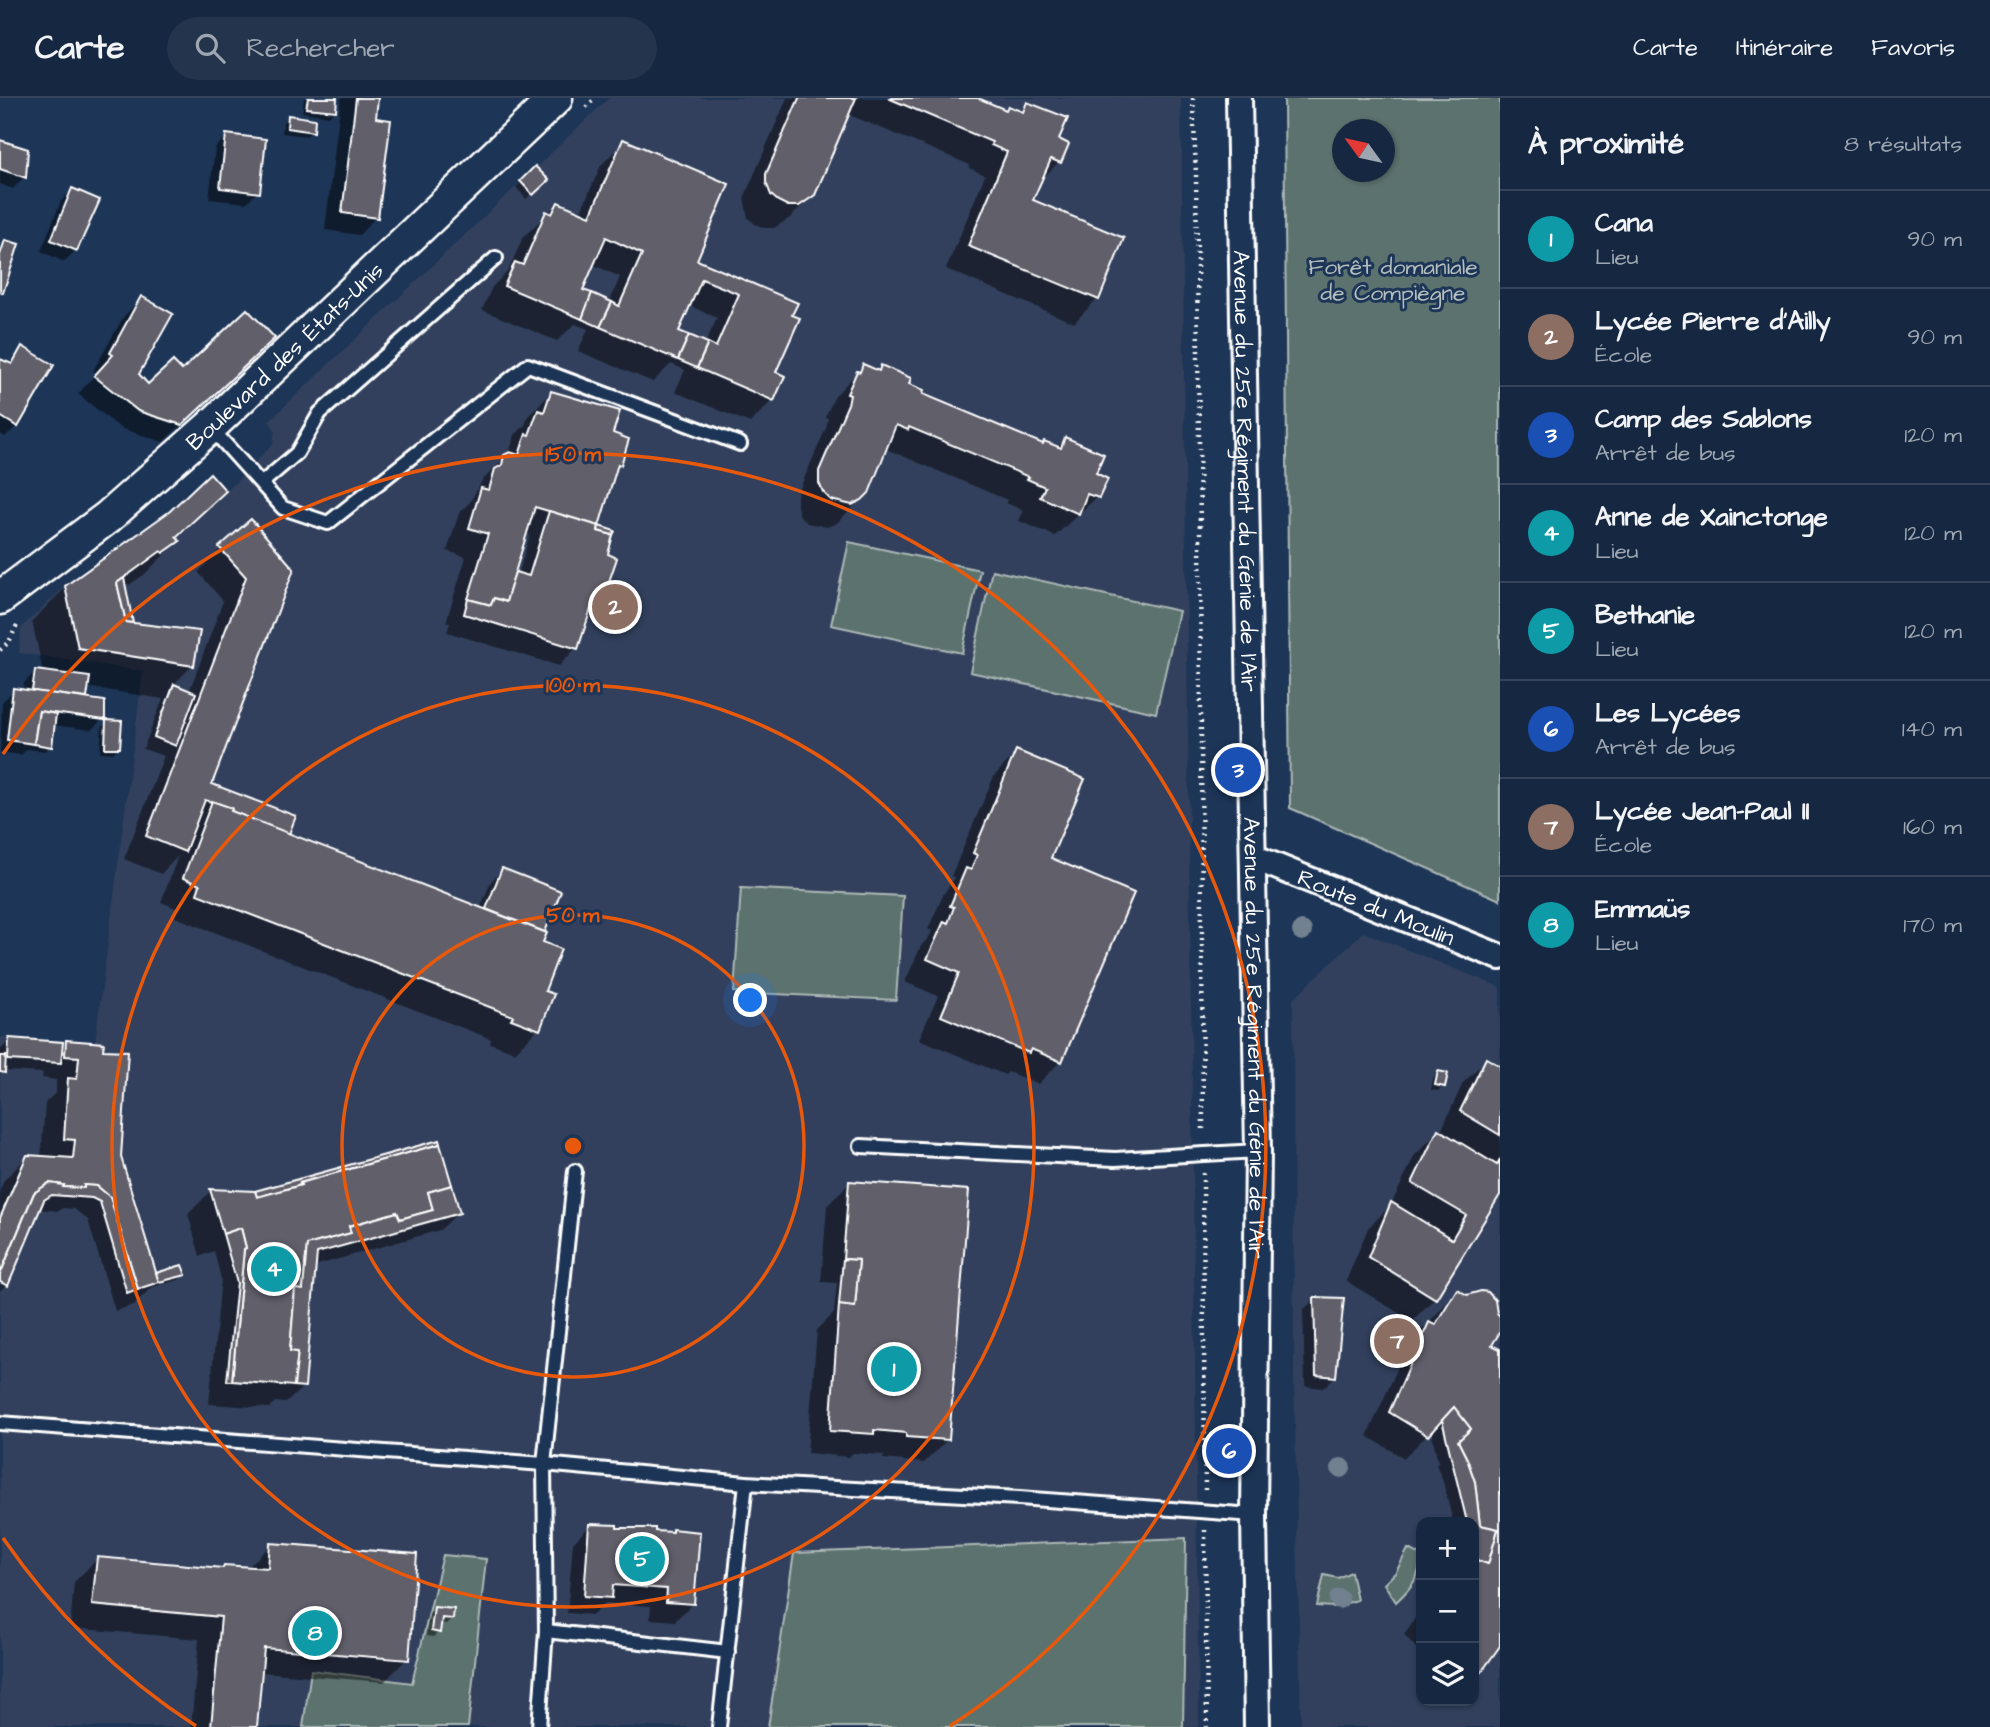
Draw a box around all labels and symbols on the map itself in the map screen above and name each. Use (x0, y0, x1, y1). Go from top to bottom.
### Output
north arrow (1332, 119, 1395, 182)
street label: Avenue du 25e Régiment du Génie de l'Air (1225, 250, 1265, 692)
park label: Forêt domaniale de Compiègne (1308, 251, 1478, 310)
street label: Boulevard des États-Unis (179, 255, 391, 458)
text: 150 m (545, 440, 601, 469)
pin: 2 (592, 581, 638, 633)
text: 100 m (546, 671, 601, 700)
pin: 3 (1215, 744, 1261, 796)
street label: Avenue du 25e Régiment du Génie de l'Air (1235, 817, 1273, 1259)
street label: Route du Moulin (1293, 862, 1459, 954)
text: 50 m (547, 901, 600, 930)
your location (733, 983, 767, 1017)
centre of rings (561, 1134, 585, 1158)
pin: 4 (251, 1243, 297, 1295)
pin: 7 (1374, 1315, 1420, 1367)
pin: 1 (871, 1343, 917, 1395)
pin: 6 (1206, 1425, 1252, 1477)
pin: 5 (619, 1533, 665, 1585)
pin: 8 (292, 1607, 338, 1659)

